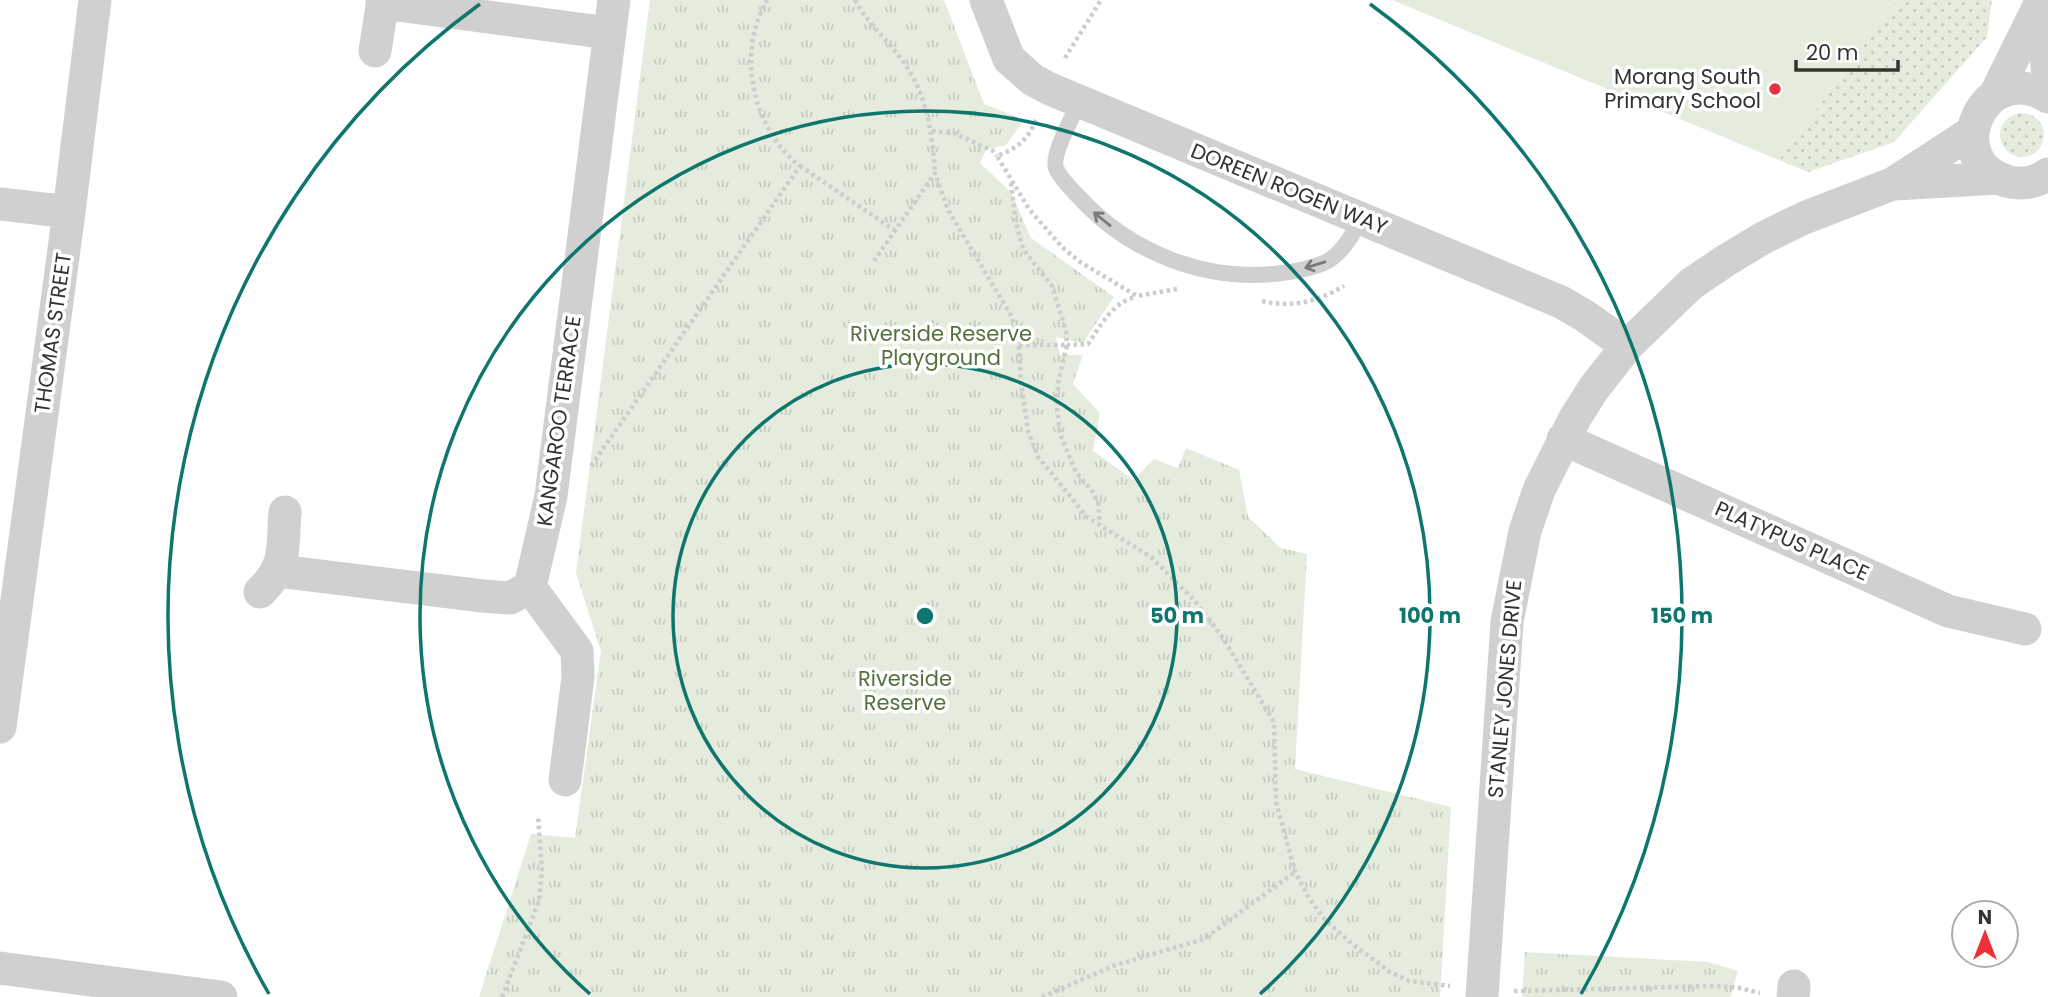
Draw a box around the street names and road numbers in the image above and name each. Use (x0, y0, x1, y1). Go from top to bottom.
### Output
street label: DOREEN ROGEN WAY (1187, 136, 1392, 241)
street label: THOMAS STREET (27, 251, 78, 415)
street label: KANGAROO TERRACE (529, 314, 588, 528)
street label: PLATYPUS PLACE (1711, 494, 1874, 587)
street label: STANLEY JONES DRIVE (1481, 579, 1528, 799)

